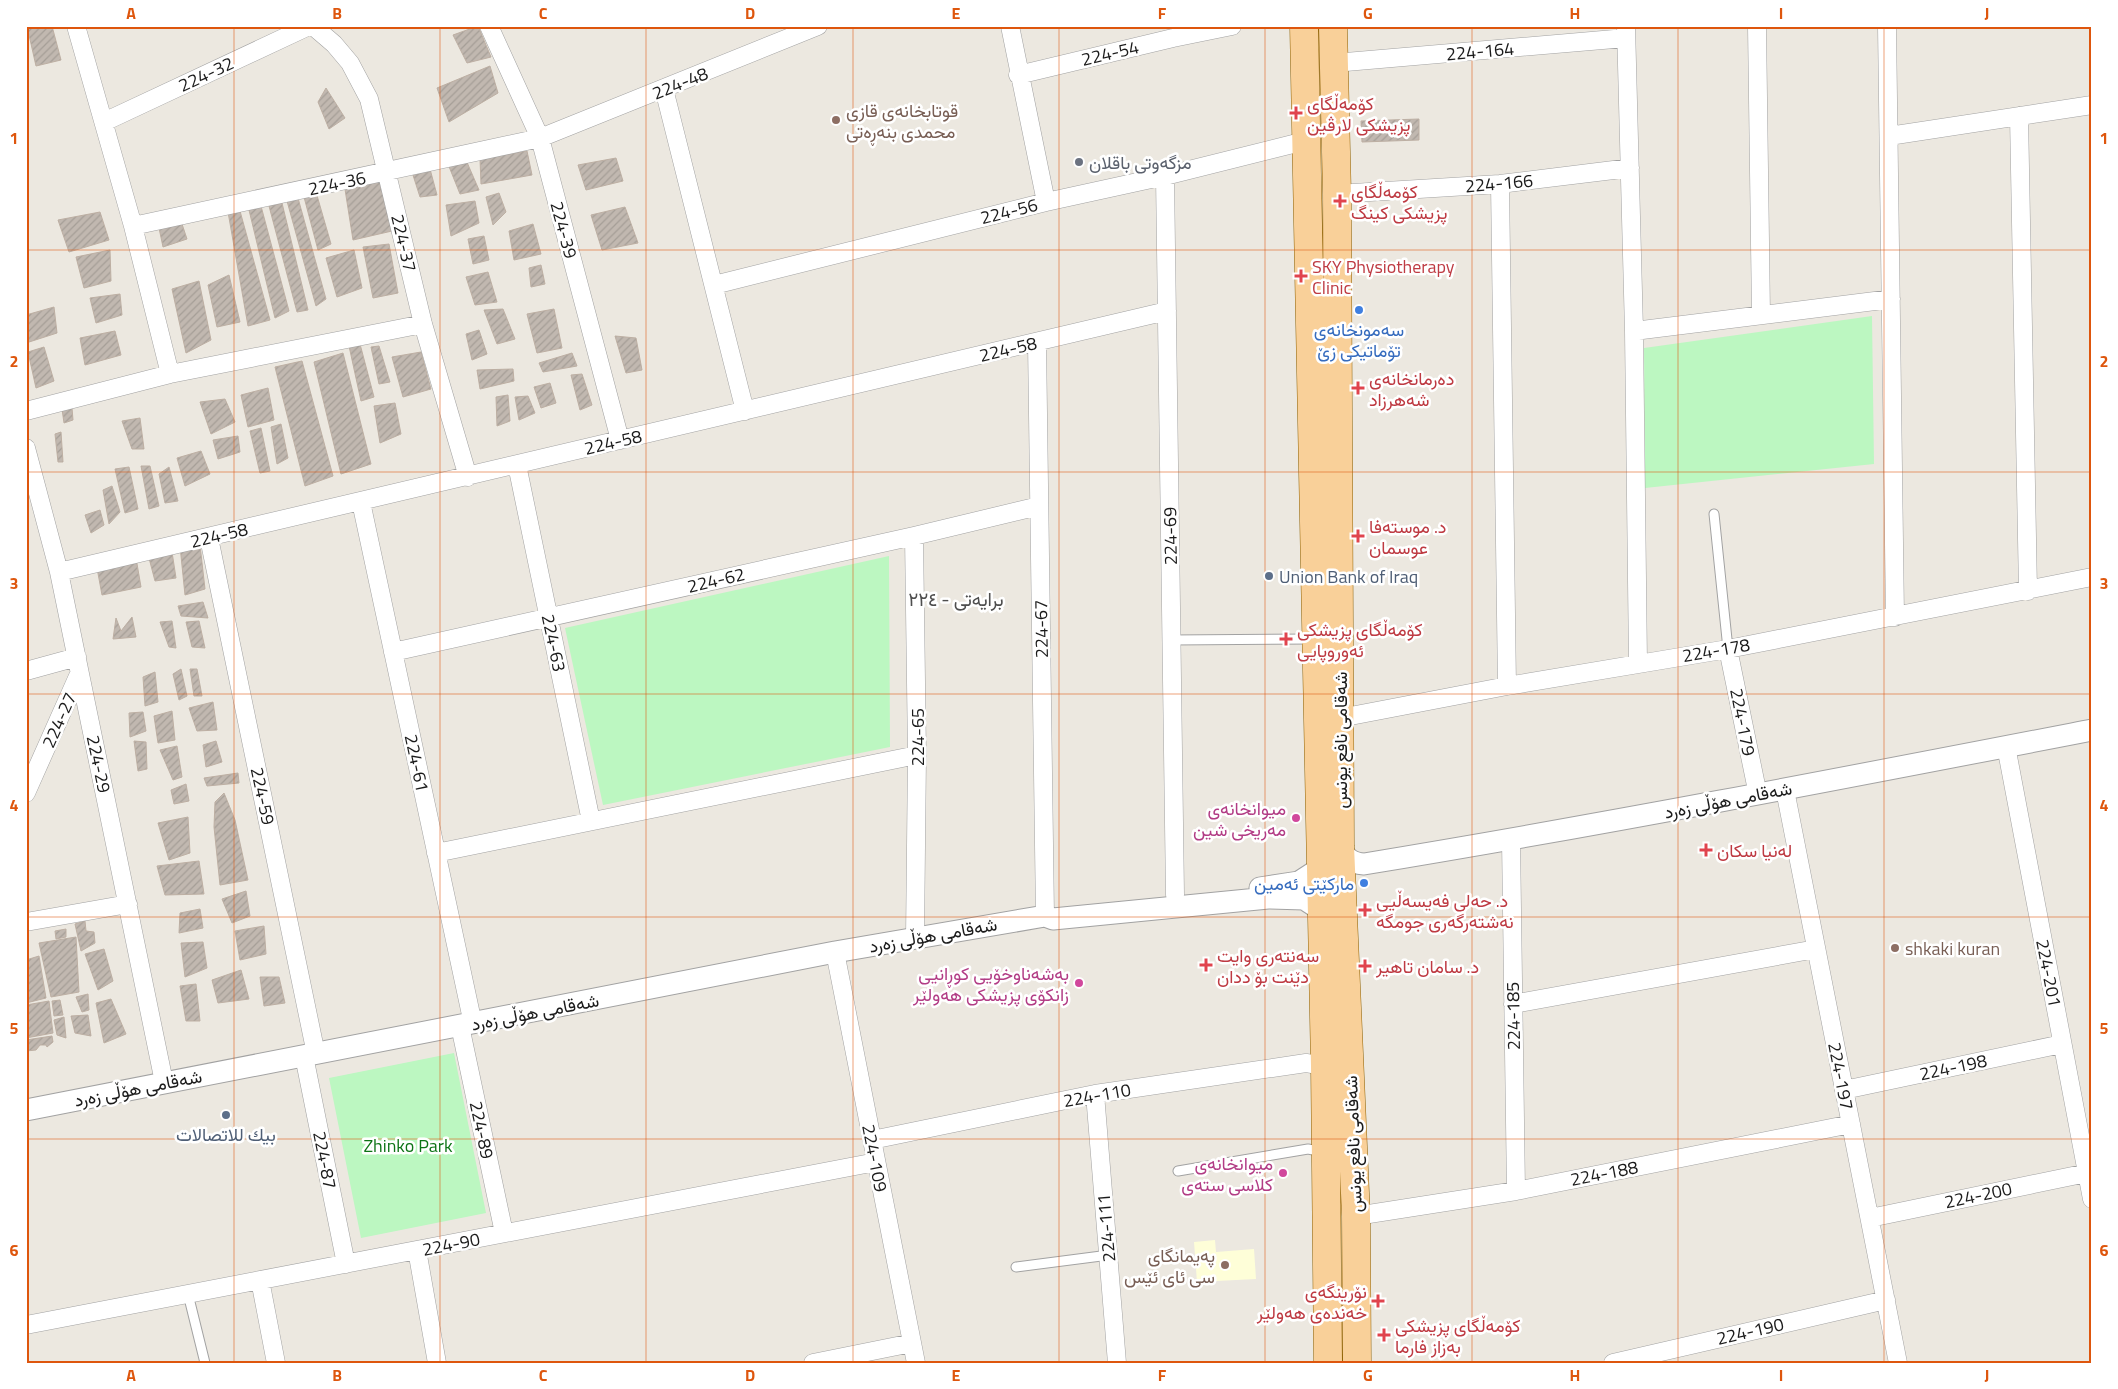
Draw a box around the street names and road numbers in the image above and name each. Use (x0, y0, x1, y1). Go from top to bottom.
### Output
street label: 224-54 (1079, 33, 1141, 73)
street label: 224-164 (1445, 35, 1515, 67)
street label: 224-32 (174, 49, 238, 99)
street label: 224-48 (648, 60, 712, 106)
street label: 224-36 (306, 164, 368, 202)
street label: 224-166 (1464, 167, 1534, 199)
street label: 224-56 (977, 191, 1041, 231)
street label: 224-39 (543, 198, 585, 262)
street label: 224-37 (384, 212, 424, 274)
street label: 224-58 (977, 329, 1039, 369)
street label: 224-58 (582, 422, 644, 462)
street label: 224-69 (1156, 507, 1184, 565)
street label: 224-58 (188, 515, 250, 555)
street label: 224-62 (685, 560, 747, 600)
street label: 224-67 (1027, 600, 1055, 658)
street label: 224-63 (535, 612, 573, 674)
street label: 224-178 (1680, 631, 1752, 669)
street label: شەقامی نافع یونس (1327, 672, 1354, 808)
street label: 224-179 (1723, 686, 1763, 758)
street label: 224-27 (35, 688, 83, 752)
street label: 224-65 (904, 708, 931, 766)
street label: 224-61 (398, 732, 436, 794)
street label: 224-29 (80, 733, 118, 795)
street label: 224-59 (244, 765, 282, 827)
street label: شەقامی هۆڵی زەرد (1662, 774, 1794, 826)
street label: شەقامی هۆڵی زەرد (867, 910, 999, 960)
street label: 224-201 (2029, 937, 2069, 1009)
street label: 224-185 (1499, 982, 1527, 1050)
street label: شەقامی هۆڵی زەرد (469, 986, 601, 1038)
street label: 224-197 (1821, 1040, 1861, 1112)
street label: 224-198 (1917, 1047, 1989, 1087)
street label: شەقامی هۆڵی زەرد (72, 1062, 204, 1114)
street label: شەقامی نافع یونس (1337, 1075, 1369, 1213)
street label: 224-110 (1061, 1076, 1133, 1114)
street label: 224-89 (463, 1099, 501, 1161)
street label: 224-109 (855, 1122, 895, 1194)
street label: 224-87 (306, 1129, 344, 1191)
street label: 224-188 (1568, 1153, 1640, 1193)
street label: 224-200 (1942, 1175, 2014, 1215)
street label: 224-111 (1090, 1193, 1122, 1263)
street label: 224-90 (420, 1225, 482, 1263)
street label: 224-190 (1714, 1310, 1786, 1352)

